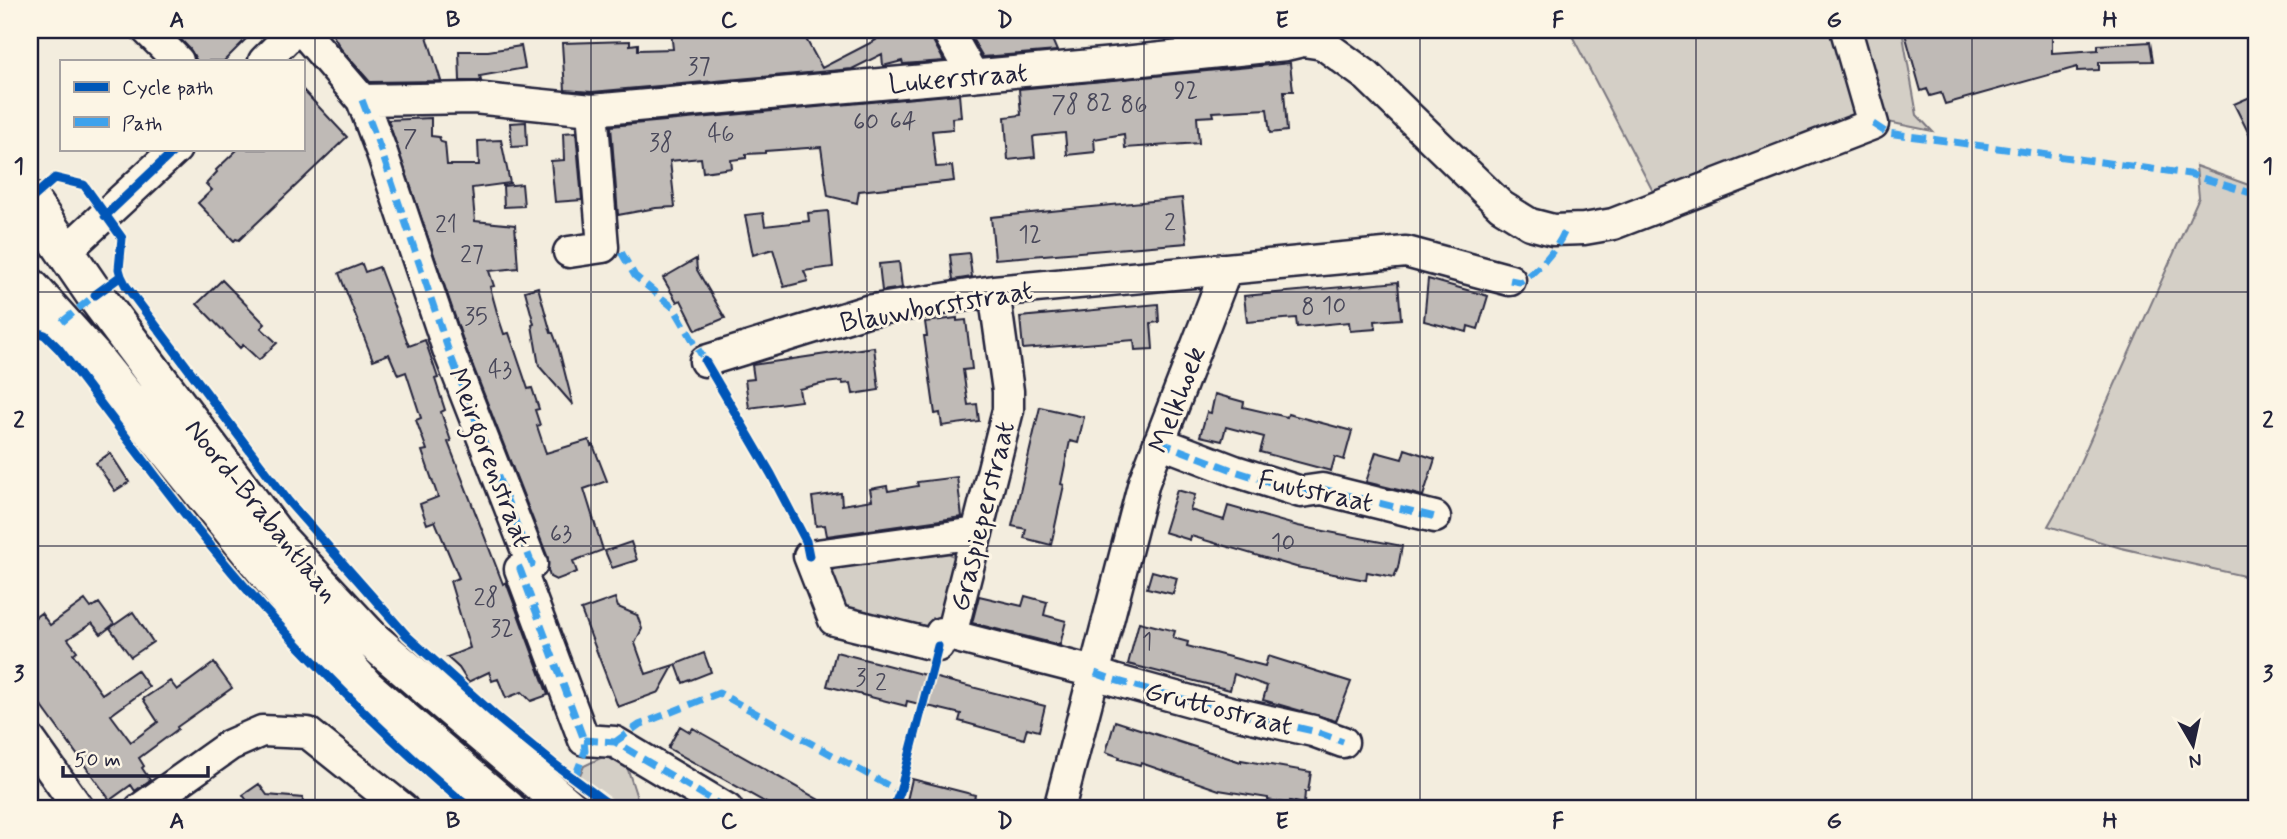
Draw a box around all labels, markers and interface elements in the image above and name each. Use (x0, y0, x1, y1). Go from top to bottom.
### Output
text: A (169, 6, 185, 36)
text: B (446, 6, 461, 36)
text: C (721, 6, 738, 36)
text: D (997, 6, 1013, 36)
text: E (1275, 6, 1289, 36)
text: F (1552, 6, 1564, 36)
text: G (1826, 6, 1842, 36)
text: H (2102, 6, 2118, 36)
house number: 37 (688, 52, 710, 83)
street label: Lukerstraat (887, 55, 1029, 104)
legend (60, 60, 304, 150)
text: Cycle path (122, 74, 213, 102)
house number: 92 (1174, 76, 1198, 107)
house number: 82 (1086, 88, 1112, 119)
house number: 78 (1051, 90, 1079, 121)
house number: 86 (1121, 90, 1147, 121)
house number: 64 (890, 106, 916, 137)
house number: 60 (853, 107, 879, 138)
text: Path (122, 110, 162, 138)
house number: 46 (707, 119, 735, 150)
house number: 7 (403, 124, 417, 155)
house number: 38 (649, 128, 673, 159)
text: 1 (14, 152, 24, 182)
text: 1 (2263, 152, 2273, 182)
house number: 2 (1164, 208, 1176, 239)
house number: 21 (435, 210, 457, 241)
house number: 12 (1018, 220, 1042, 251)
house number: 27 (460, 240, 484, 271)
street label: Blauwborststraat (837, 272, 1036, 343)
house number: 10 (1322, 291, 1346, 322)
house number: 8 (1301, 292, 1315, 323)
house number: 35 (464, 302, 488, 333)
street label: Melkhoek (1141, 341, 1216, 459)
house number: 43 (488, 355, 512, 386)
street label: Meirgorenstraat (435, 363, 540, 554)
text: 2 (13, 406, 25, 436)
text: 2 (2262, 406, 2274, 436)
street label: Noord-Brabantlaan (175, 412, 347, 611)
street label: Graspieperstraat (942, 418, 1025, 615)
street label: Fuutstraat (1255, 462, 1376, 523)
house number: 63 (550, 519, 572, 550)
house number: 10 (1271, 528, 1295, 559)
house number: 28 (474, 583, 498, 614)
house number: 32 (490, 614, 514, 645)
house number: 1 (1142, 627, 1152, 658)
text: 3 (14, 660, 25, 690)
text: 3 (2263, 660, 2274, 690)
house number: 3 (856, 663, 867, 694)
house number: 2 (875, 668, 887, 699)
street label: Gruttostraat (1141, 673, 1296, 746)
north arrow (2158, 710, 2228, 780)
scale bar (63, 734, 208, 778)
text: 50 m (74, 746, 121, 774)
text: N (2187, 747, 2204, 774)
text: A (169, 807, 185, 837)
text: B (446, 807, 461, 837)
text: C (721, 807, 738, 837)
text: D (997, 807, 1013, 837)
text: E (1275, 807, 1289, 837)
text: F (1552, 807, 1564, 837)
text: G (1826, 807, 1842, 837)
text: H (2102, 807, 2118, 837)

